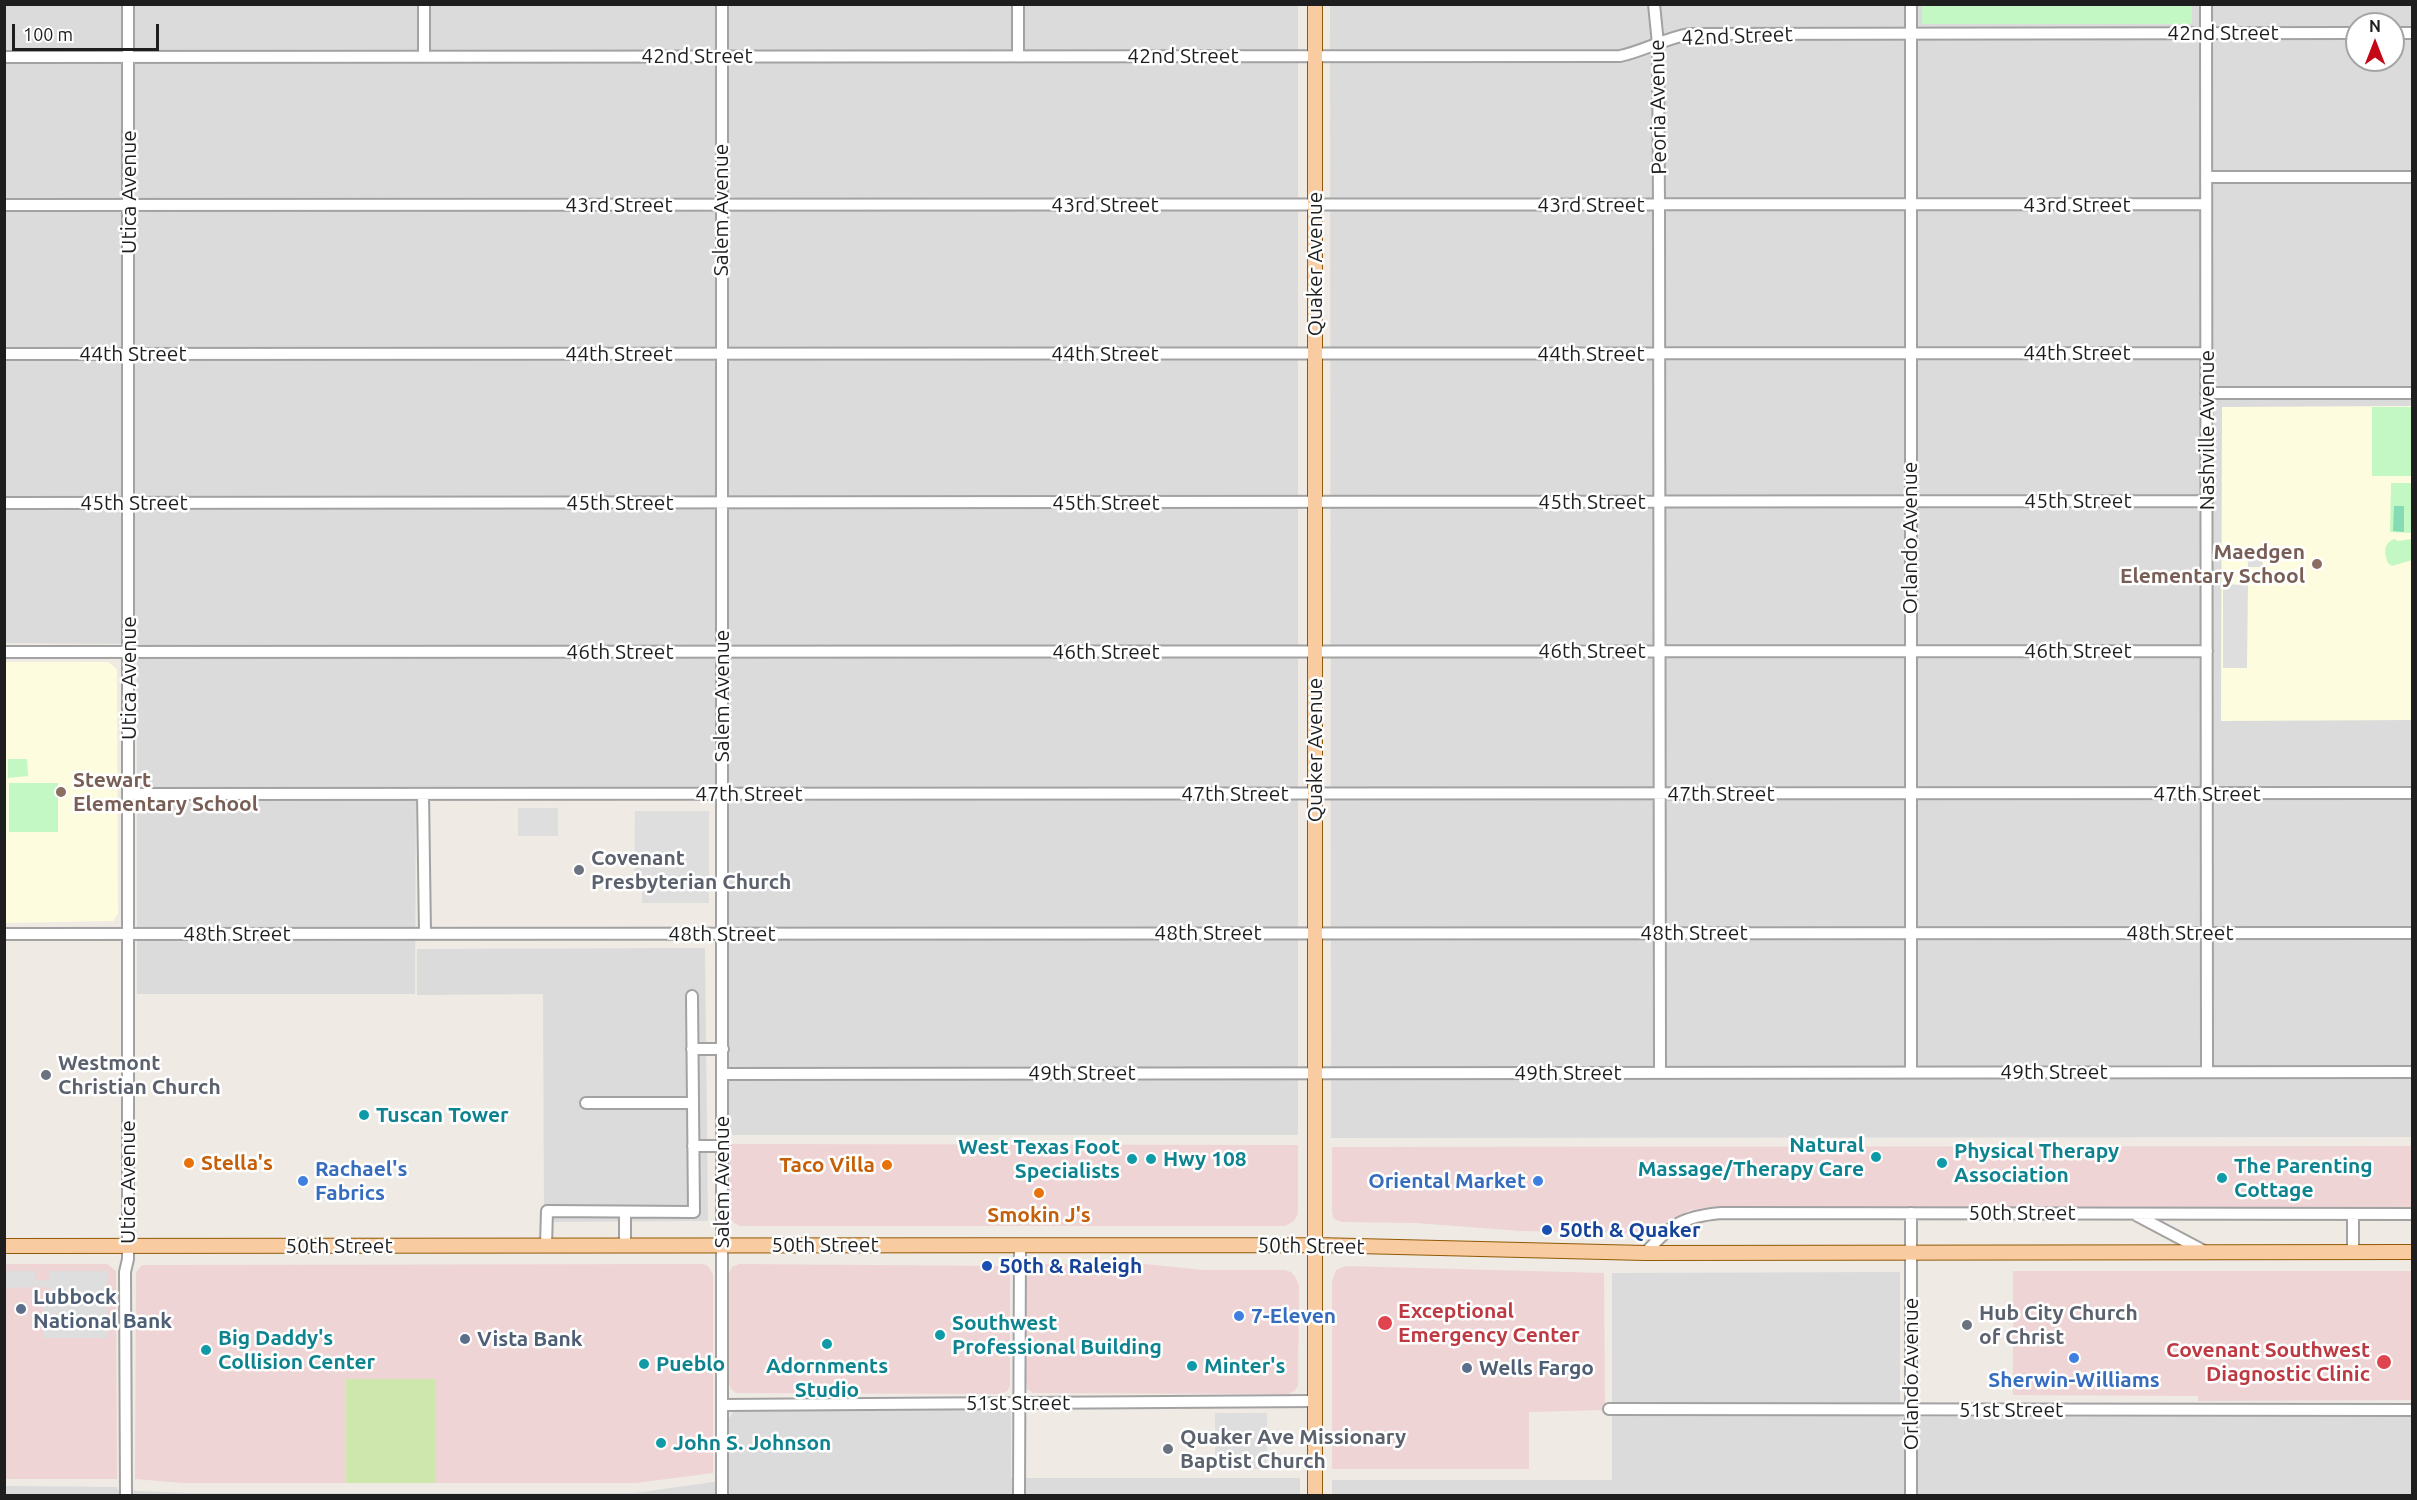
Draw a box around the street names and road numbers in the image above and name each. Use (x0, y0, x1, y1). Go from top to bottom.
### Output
street label: 42nd Street (2167, 20, 2279, 46)
street label: 42nd Street (1681, 21, 1793, 51)
street label: Peoria Avenue (1644, 39, 1672, 175)
street label: 42nd Street (641, 43, 753, 69)
street label: 42nd Street (1127, 43, 1239, 69)
street label: Utica Avenue (116, 130, 142, 254)
street label: Salem Avenue (708, 144, 734, 276)
street label: 43rd Street (565, 192, 673, 218)
street label: 43rd Street (1051, 192, 1159, 218)
street label: Quaker Avenue (1302, 192, 1328, 336)
street label: 43rd Street (1537, 192, 1645, 218)
street label: 43rd Street (2023, 192, 2131, 218)
street label: 44th Street (2023, 340, 2131, 366)
street label: 44th Street (79, 341, 187, 367)
street label: 44th Street (565, 341, 673, 367)
street label: 44th Street (1051, 341, 1159, 367)
street label: 44th Street (1537, 341, 1645, 367)
street label: Nashville Avenue (2194, 350, 2220, 510)
street label: Orlando Avenue (1897, 462, 1923, 614)
street label: 45th Street (2024, 488, 2132, 514)
street label: 45th Street (1538, 489, 1646, 515)
street label: 45th Street (80, 490, 188, 516)
street label: 45th Street (566, 490, 674, 516)
street label: 45th Street (1052, 490, 1160, 516)
street label: Utica Avenue (116, 616, 142, 740)
street label: Salem Avenue (709, 630, 735, 762)
street label: 46th Street (1538, 638, 1646, 664)
street label: 46th Street (2024, 638, 2132, 664)
street label: 46th Street (566, 639, 674, 665)
street label: 46th Street (1052, 639, 1160, 665)
street label: Quaker Avenue (1302, 678, 1328, 822)
street label: 47th Street (695, 781, 803, 807)
street label: 47th Street (1181, 781, 1289, 807)
street label: 47th Street (1667, 781, 1775, 807)
street label: 47th Street (2153, 781, 2261, 807)
street label: 48th Street (1154, 920, 1262, 946)
street label: 48th Street (1640, 920, 1748, 946)
street label: 48th Street (2126, 920, 2234, 946)
street label: 48th Street (183, 921, 291, 947)
street label: 48th Street (668, 921, 776, 947)
street label: 49th Street (2000, 1059, 2108, 1085)
street label: 49th Street (1028, 1060, 1136, 1086)
street label: 49th Street (1514, 1060, 1622, 1086)
street label: Salem Avenue (709, 1116, 735, 1248)
street label: Utica Avenue (115, 1120, 141, 1244)
street label: 50th Street (1968, 1200, 2076, 1226)
street label: 50th Street (771, 1232, 879, 1258)
street label: 50th Street (1257, 1232, 1365, 1260)
street label: 50th Street (285, 1233, 393, 1259)
street label: Orlando Avenue (1898, 1298, 1924, 1450)
street label: 51st Street (966, 1390, 1070, 1416)
street label: 51st Street (1959, 1397, 2063, 1423)

